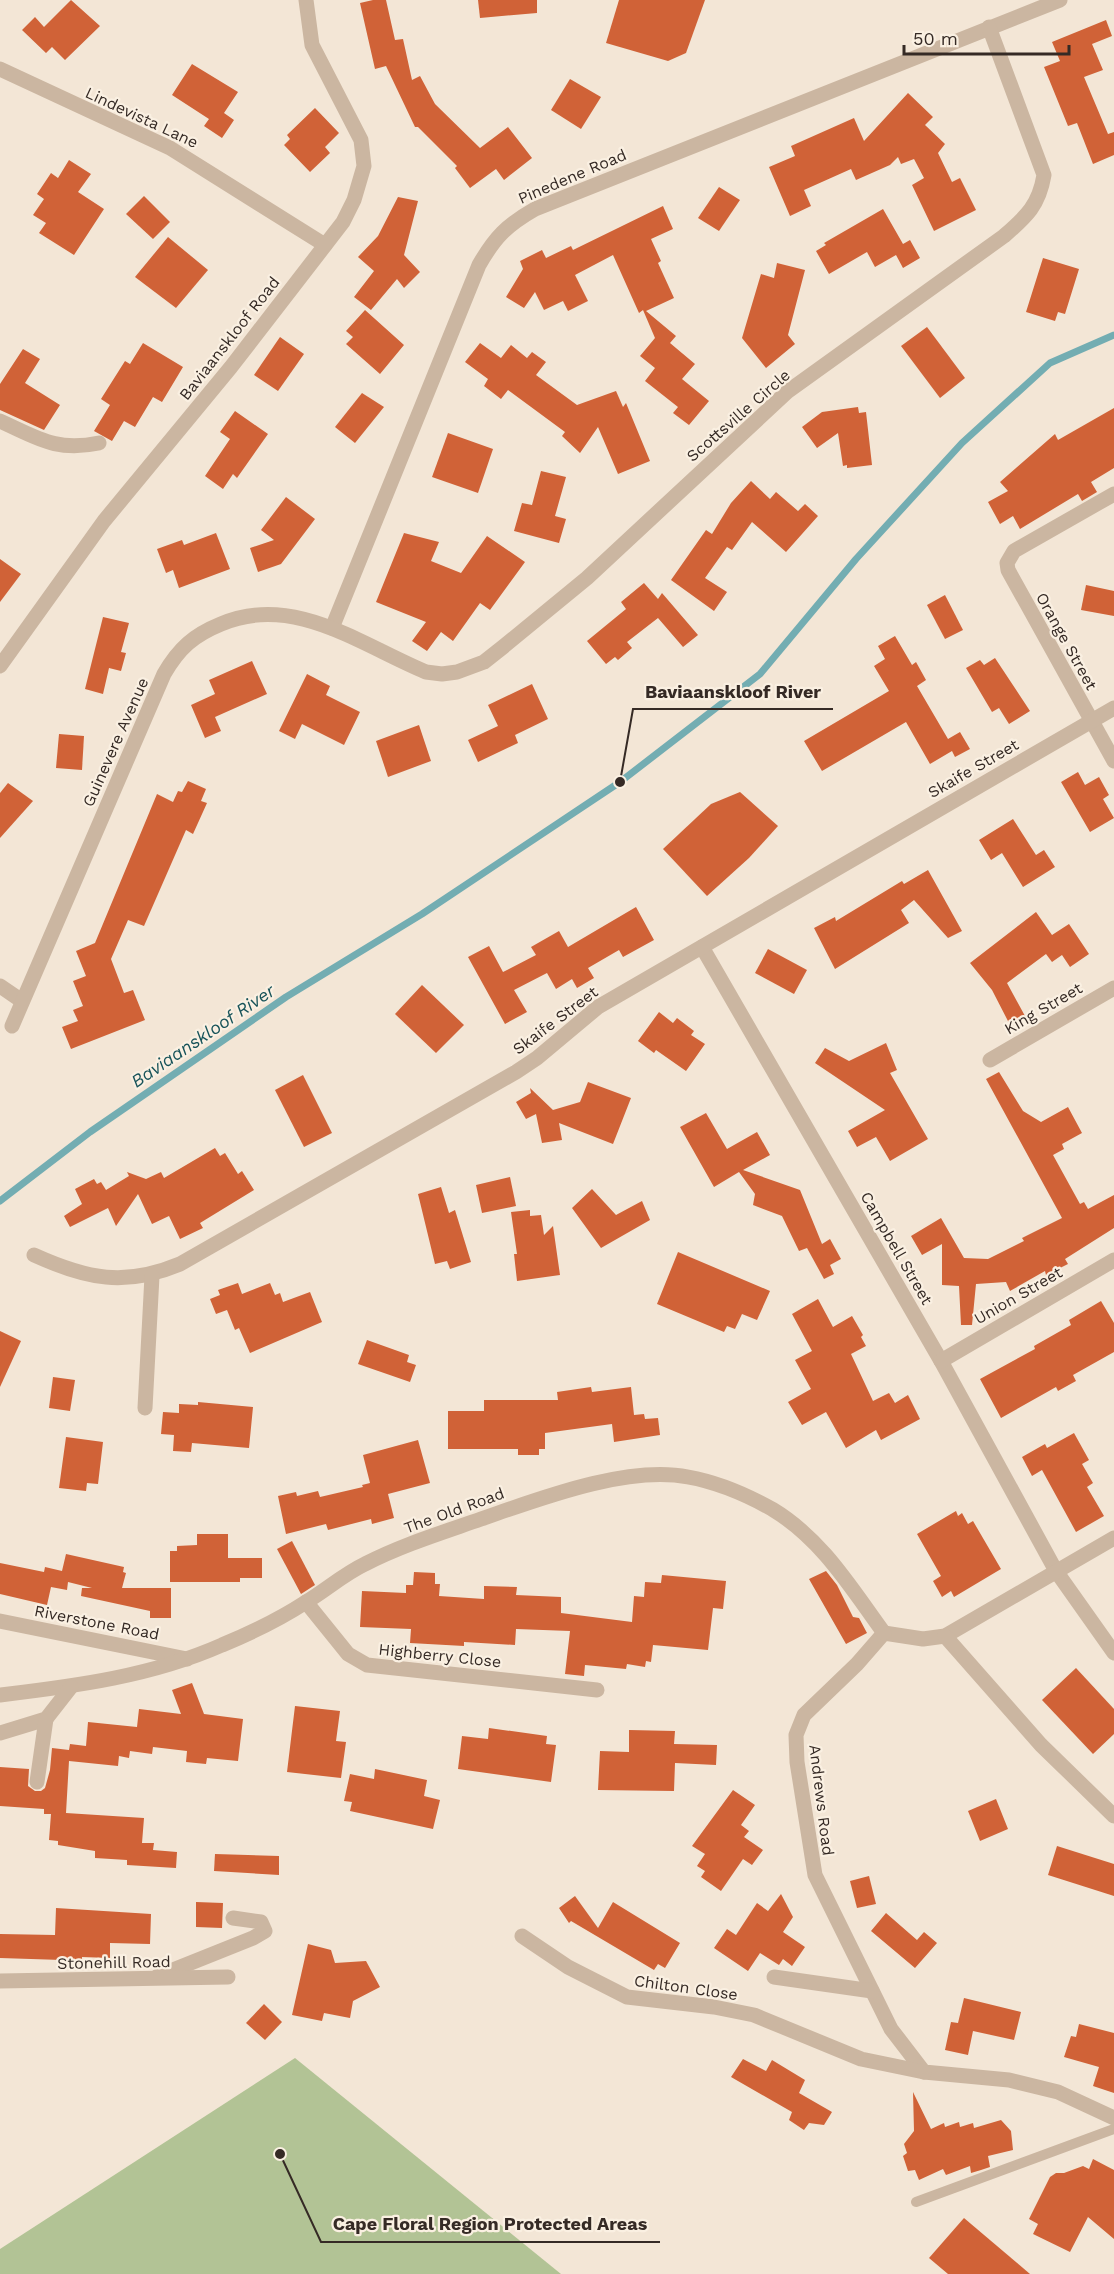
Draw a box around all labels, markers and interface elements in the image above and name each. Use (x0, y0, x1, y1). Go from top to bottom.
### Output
scale bar (904, 18, 1069, 56)
text: 50 m (913, 28, 958, 49)
street label: Lindevista Lane (82, 83, 201, 152)
street label: Pinedene Road (515, 145, 629, 208)
street label: Baviaanskloof Road (175, 273, 284, 404)
street label: Scottsville Circle (683, 365, 794, 465)
street label: Orange Street (1032, 589, 1101, 694)
callout: Baviaanskloof River (633, 673, 833, 709)
street label: Guinevere Avenue (78, 675, 152, 810)
text: Baviaanskloof River (645, 681, 821, 702)
street label: Skaife Street (925, 735, 1022, 802)
street label: King Street (1001, 978, 1086, 1038)
water label: Baviaanskloof River (127, 979, 279, 1092)
street label: Skaife Street (509, 982, 602, 1059)
street label: Campbell Street (856, 1188, 937, 1308)
street label: Union Street (971, 1262, 1066, 1328)
street label: The Old Road (401, 1484, 507, 1537)
street label: Riverstone Road (33, 1601, 161, 1644)
street label: Highberry Close (378, 1640, 502, 1671)
street label: Andrews Road (805, 1743, 838, 1857)
street label: Stonehill Road (57, 1952, 171, 1973)
street label: Chilton Close (633, 1971, 739, 2004)
callout: Cape Floral Region Protected Areas (321, 2206, 660, 2242)
text: Cape Floral Region Protected Areas (333, 2213, 648, 2234)

